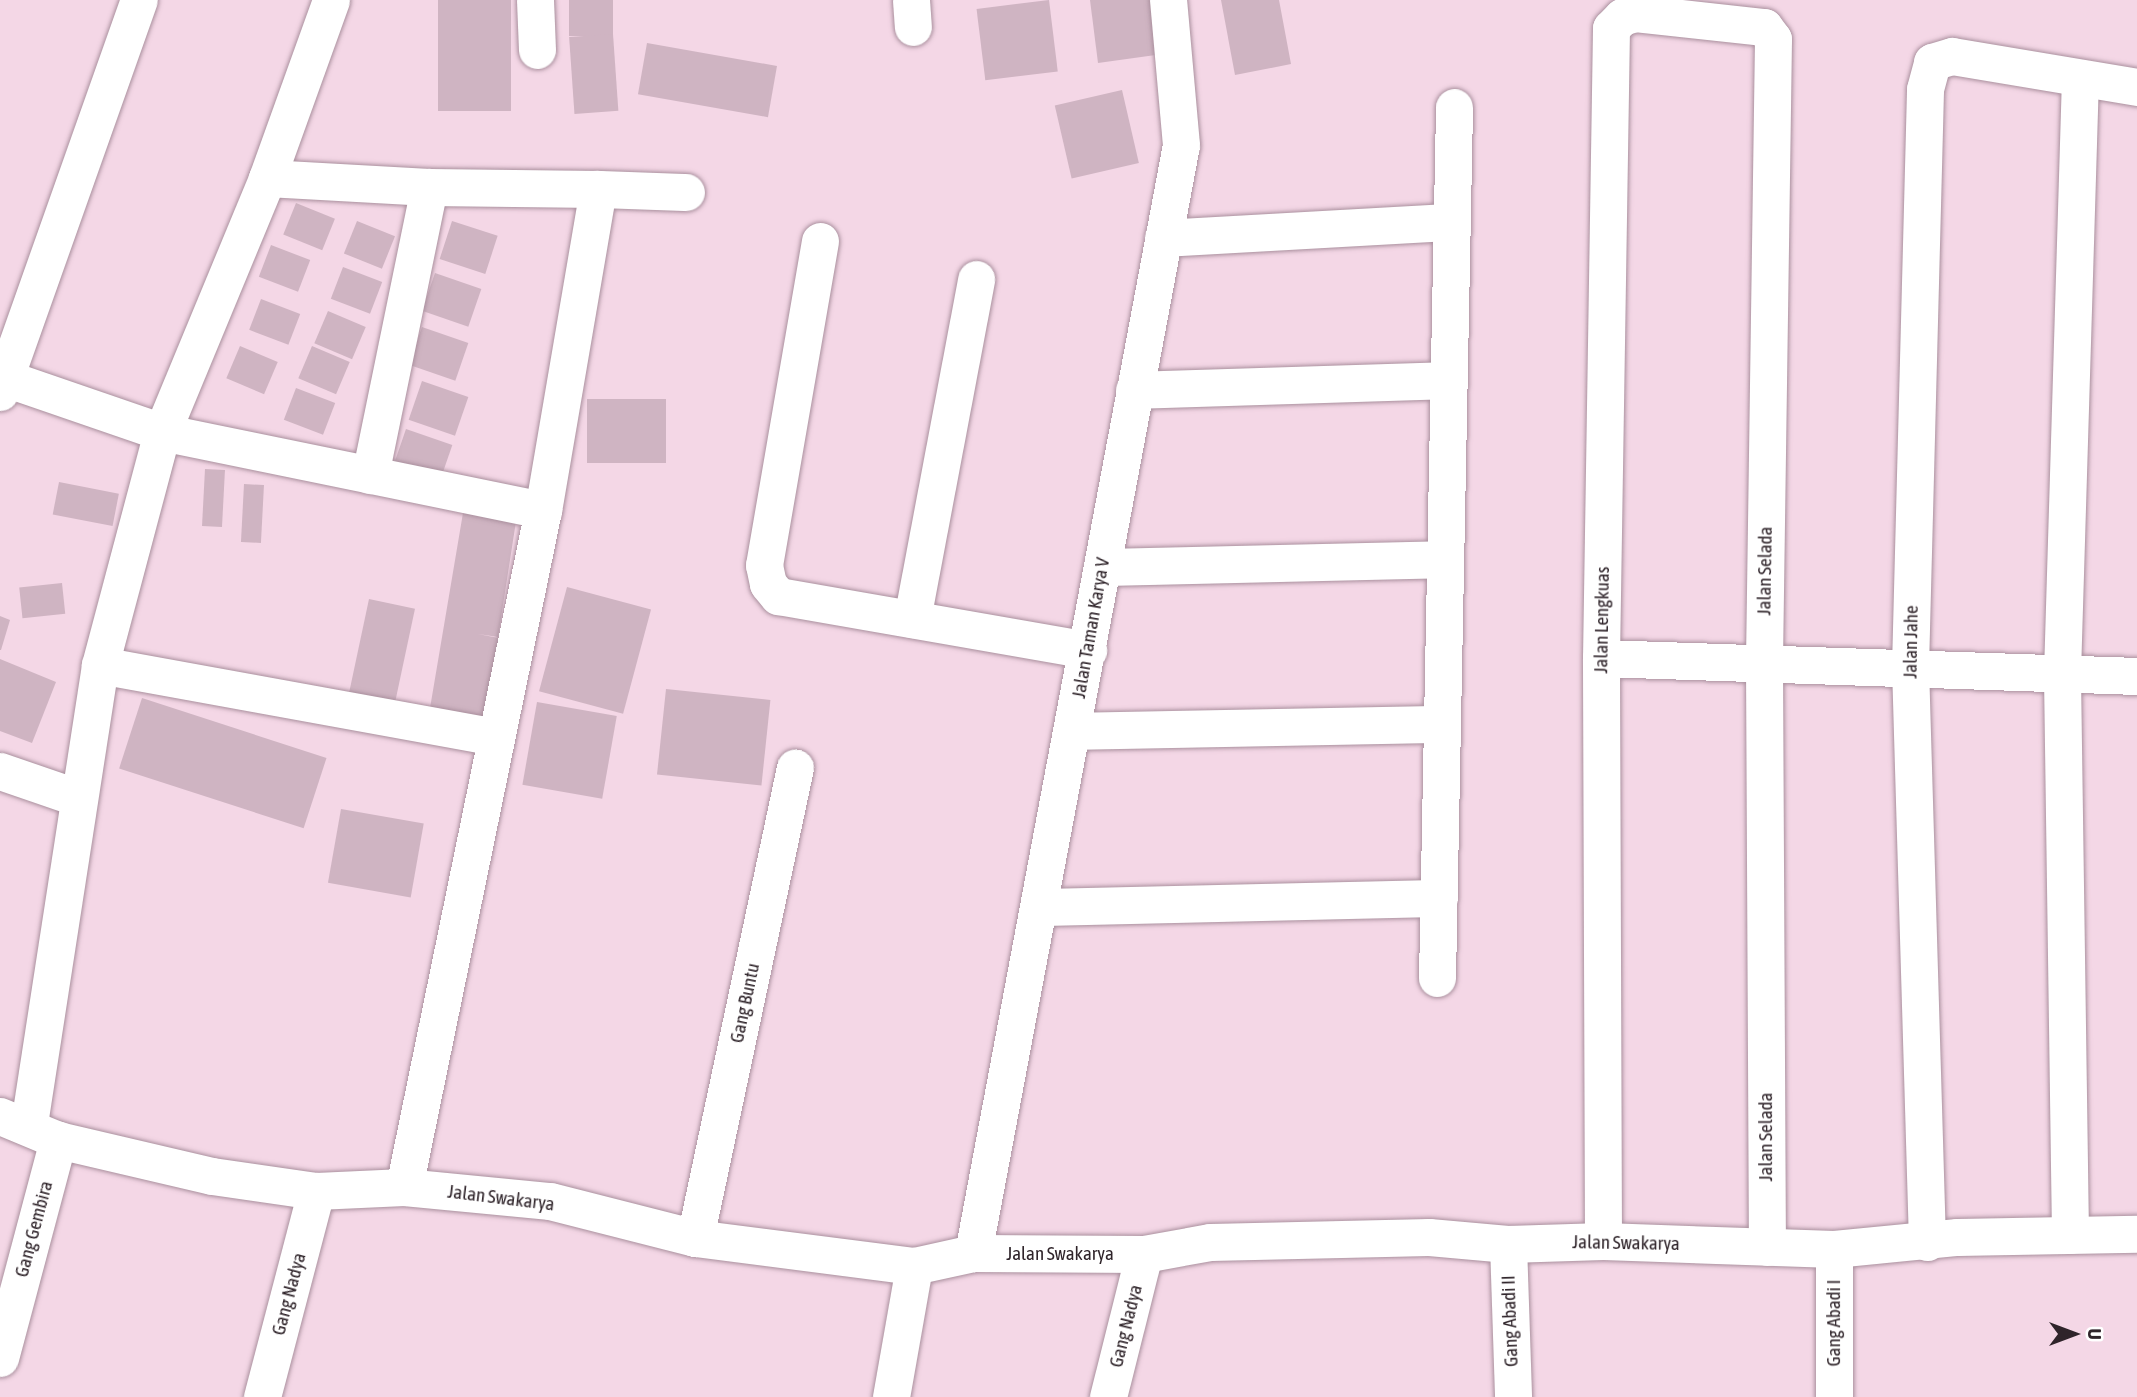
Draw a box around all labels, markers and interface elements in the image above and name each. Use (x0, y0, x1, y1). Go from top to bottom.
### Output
street label: Jalan Selada (1753, 526, 1777, 616)
street label: Jalan Taman Karya V (1067, 556, 1115, 700)
street label: Jalan Lengkuas (1590, 566, 1614, 674)
street label: Jalan Jahe (1899, 605, 1923, 679)
street label: Gang Buntu (725, 961, 765, 1045)
street label: Jalan Selada (1755, 1093, 1777, 1181)
street label: Gang Gembira (10, 1178, 58, 1280)
street label: Jalan Swakarya (446, 1180, 556, 1216)
street label: Jalan Swakarya (1572, 1231, 1680, 1255)
street label: Jalan Swakarya (1006, 1243, 1114, 1265)
street label: Gang Nadya (267, 1250, 311, 1338)
street label: Gang Abadi II (1497, 1275, 1523, 1367)
street label: Gang Abadi I (1823, 1280, 1845, 1366)
street label: Gang Nadya (1105, 1282, 1147, 1370)
north arrow (2039, 1299, 2109, 1369)
text: U (2084, 1328, 2106, 1340)

